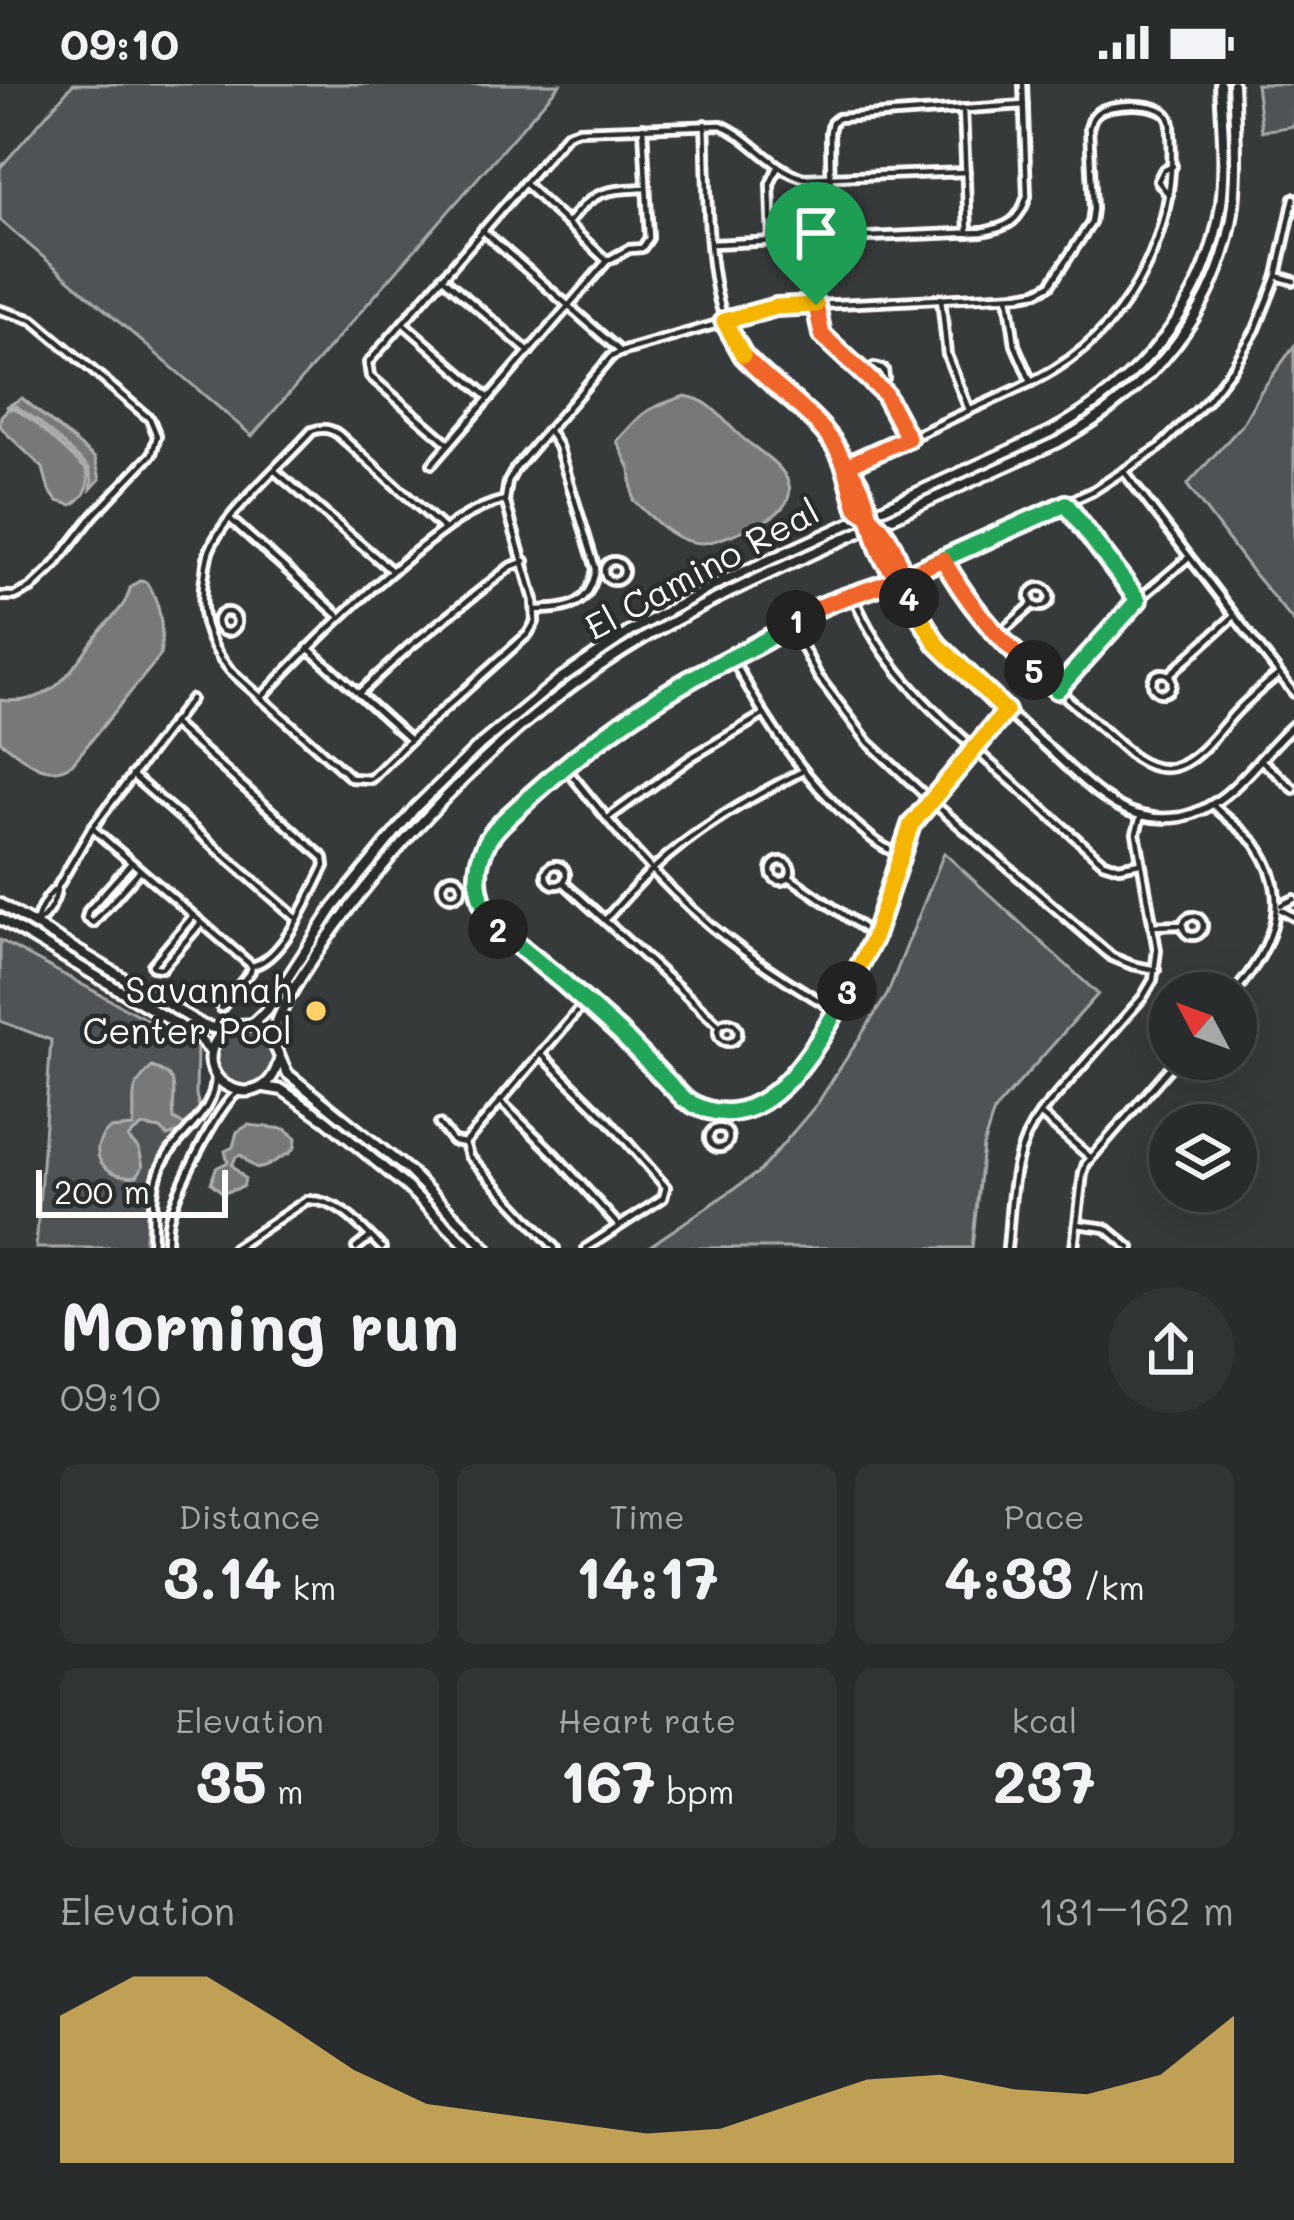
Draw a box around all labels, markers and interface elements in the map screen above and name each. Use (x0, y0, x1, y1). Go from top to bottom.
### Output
text: 09:10 (60, 13, 179, 71)
pin (765, 182, 867, 305)
icon: arrive (783, 200, 849, 266)
street label: El Camino Real (576, 486, 827, 649)
pin: 4 (879, 568, 939, 628)
text: 4 (899, 576, 919, 619)
pin: 1 (766, 590, 826, 650)
text: 1 (789, 598, 803, 641)
pin: 5 (1004, 640, 1064, 700)
text: 5 (1024, 648, 1044, 691)
pin: 2 (468, 899, 528, 959)
text: 2 (489, 907, 507, 950)
pin: 3 (817, 961, 877, 1021)
place label: Savannah Center Pool (83, 965, 292, 1053)
text: 3 (837, 969, 857, 1012)
north arrow (1149, 972, 1257, 1080)
map controls (1149, 972, 1257, 1212)
marker: Savannah Center Pool (303, 998, 329, 1024)
button: layers (1149, 1104, 1257, 1212)
scale bar (36, 1164, 228, 1217)
text: 200 m (54, 1169, 150, 1212)
text: Morning run (60, 1282, 459, 1368)
button: share (1108, 1287, 1234, 1413)
text: 09:10 (60, 1370, 161, 1421)
text: Distance (179, 1494, 321, 1537)
text: Time (609, 1494, 685, 1537)
text: Pace (1004, 1494, 1085, 1537)
text: 3.14 (163, 1537, 282, 1615)
text: 14:17 (575, 1537, 719, 1615)
text: 4:33 (944, 1537, 1073, 1615)
text: km (282, 1565, 336, 1608)
text: /km (1073, 1565, 1145, 1608)
text: Elevation (176, 1698, 324, 1741)
text: Heart rate (558, 1698, 736, 1741)
text: kcal (1011, 1698, 1077, 1741)
text: 35 (196, 1741, 267, 1819)
text: 167 (560, 1741, 656, 1819)
text: 237 (993, 1741, 1096, 1819)
text: m (267, 1769, 304, 1812)
text: bpm (656, 1769, 734, 1812)
text: Elevation (60, 1884, 235, 1935)
text: 131–162 m (1038, 1884, 1234, 1935)

